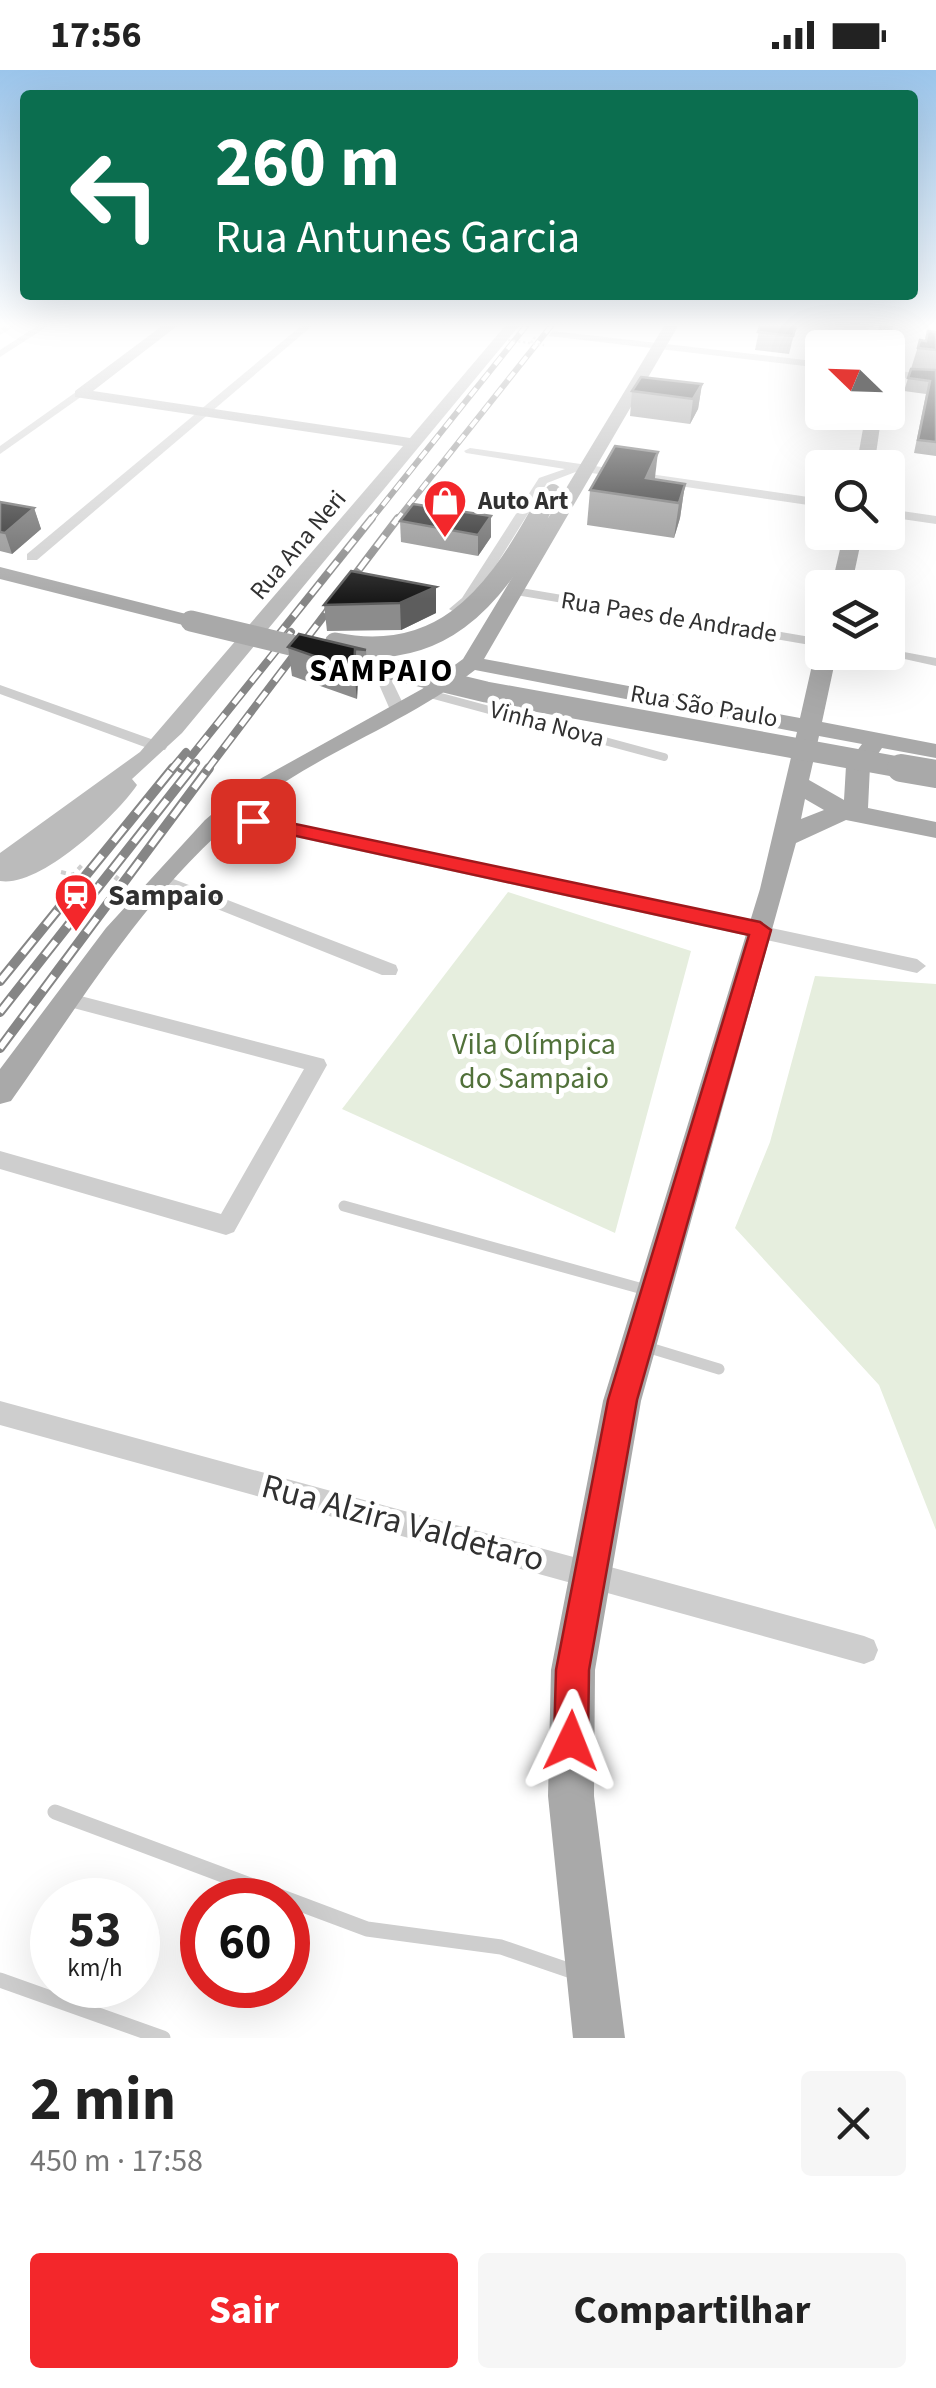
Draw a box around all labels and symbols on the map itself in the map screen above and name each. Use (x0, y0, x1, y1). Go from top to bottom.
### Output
north arrow (805, 330, 905, 430)
shop icon: Auto Art (422, 478, 468, 539)
street label: Rua Ana Neri (241, 482, 355, 608)
place label: Auto Art (477, 483, 569, 519)
street label: Rua Paes de Andrade (558, 582, 780, 652)
district label: SAMPAIO (309, 648, 455, 694)
street label: Rua São Paulo (627, 675, 781, 737)
street label: Vinha Nova (486, 691, 608, 757)
pin (211, 779, 296, 864)
station icon: Sampaio (53, 872, 99, 933)
place label: Sampaio (108, 874, 224, 917)
park label: Vila Olímpica do Sampaio (452, 1023, 616, 1100)
street label: Rua Alzira Valdetaro (256, 1461, 550, 1585)
position arrow (519, 1689, 623, 1793)
speed limit sign: 60 (180, 1878, 310, 2008)

